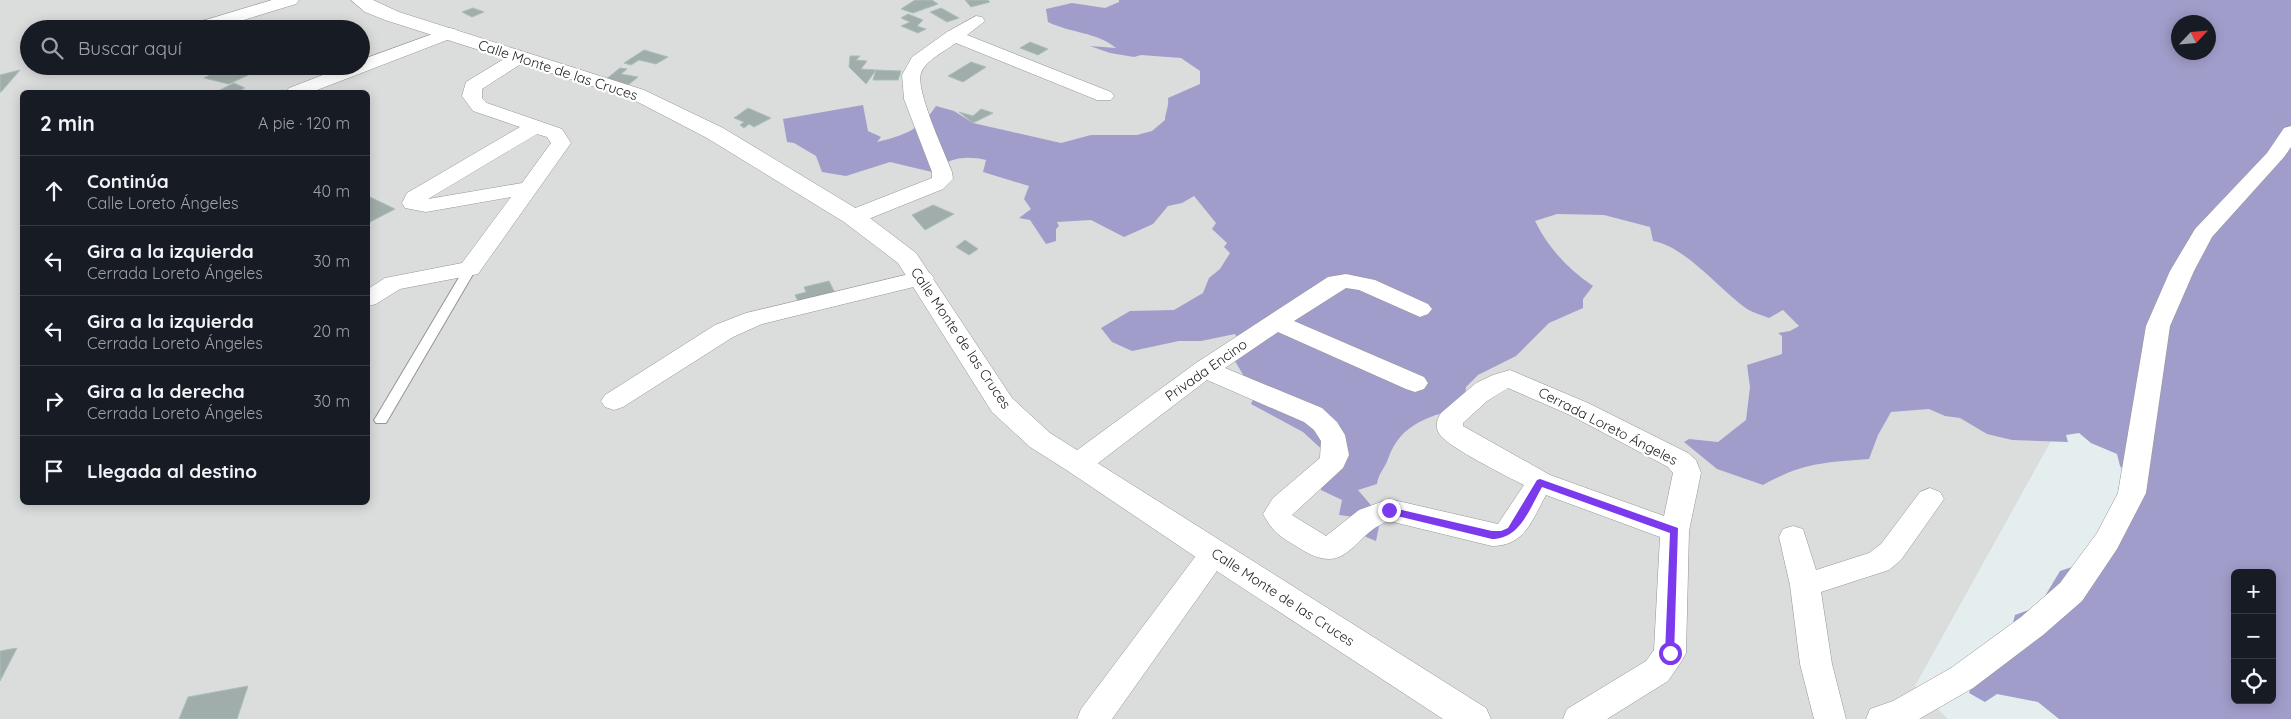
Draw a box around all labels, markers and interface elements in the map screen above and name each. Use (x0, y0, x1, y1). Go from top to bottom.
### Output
north arrow (2171, 15, 2216, 60)
search box (20, 20, 370, 75)
icon: search (38, 34, 66, 62)
text: Buscar aquí (78, 36, 182, 60)
street label: Calle Monte de las Cruces (476, 36, 640, 104)
text: 2 min (40, 110, 95, 136)
text: A pie · 120 m (258, 113, 350, 133)
text: Continúa (87, 169, 169, 193)
icon: ahead (40, 177, 68, 205)
text: 40 m (313, 181, 350, 201)
text: Calle Loreto Ángeles (87, 193, 239, 213)
text: Gira a la izquierda (87, 239, 254, 263)
icon: left (40, 247, 68, 275)
text: 30 m (313, 251, 350, 271)
text: Cerrada Loreto Ángeles (87, 263, 263, 283)
street label: Calle Monte de las Cruces (907, 264, 1015, 412)
text: Gira a la izquierda (87, 309, 254, 333)
icon: left (40, 317, 68, 345)
text: 20 m (313, 321, 350, 341)
text: Cerrada Loreto Ángeles (87, 333, 263, 353)
street label: Privada Encino (1161, 335, 1251, 405)
text: Gira a la derecha (87, 379, 245, 403)
street label: Cerrada Loreto Ángeles (1535, 383, 1681, 469)
icon: right (40, 387, 68, 415)
text: 30 m (313, 391, 350, 411)
text: Cerrada Loreto Ángeles (87, 403, 263, 423)
icon: arrive (40, 457, 68, 485)
text: Llegada al destino (87, 459, 257, 483)
route end (1378, 499, 1401, 522)
street label: Calle Monte de las Cruces (1208, 544, 1358, 650)
map controls (2231, 569, 2276, 704)
button: + (2231, 569, 2276, 614)
button: − (2231, 614, 2276, 659)
route start (1659, 642, 1682, 665)
button: locate (2231, 659, 2276, 704)

